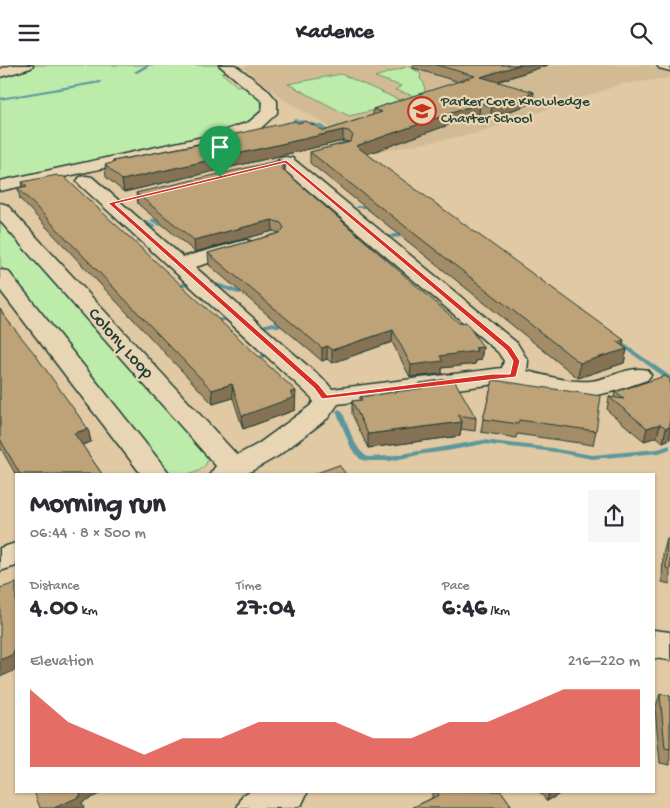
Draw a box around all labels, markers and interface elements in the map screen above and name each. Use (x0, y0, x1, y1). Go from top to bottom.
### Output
icon: menu (15, 19, 43, 47)
icon: search (627, 19, 655, 47)
text: Kadence (296, 20, 374, 46)
place label: Parker Core Knowledge Charter School (440, 93, 590, 128)
school or university icon: Parker Core Knowledge Charter School (407, 96, 437, 126)
pin (199, 126, 241, 177)
icon: arrive (206, 133, 234, 161)
street label: Colony Loop (83, 304, 157, 384)
text: Morning run (30, 489, 165, 522)
button: share (588, 490, 640, 542)
text: 06:44 · 8 × 500 m (30, 525, 146, 544)
text: Distance (30, 578, 79, 595)
text: Time (236, 578, 262, 595)
text: Pace (442, 578, 469, 595)
text: 4.00 (30, 595, 78, 624)
text: 27:04 (236, 595, 295, 624)
text: 6:46 (442, 595, 487, 624)
text: km (78, 603, 98, 620)
text: /km (487, 603, 510, 620)
text: Elevation (30, 653, 94, 672)
text: 216–220 m (568, 653, 640, 672)

